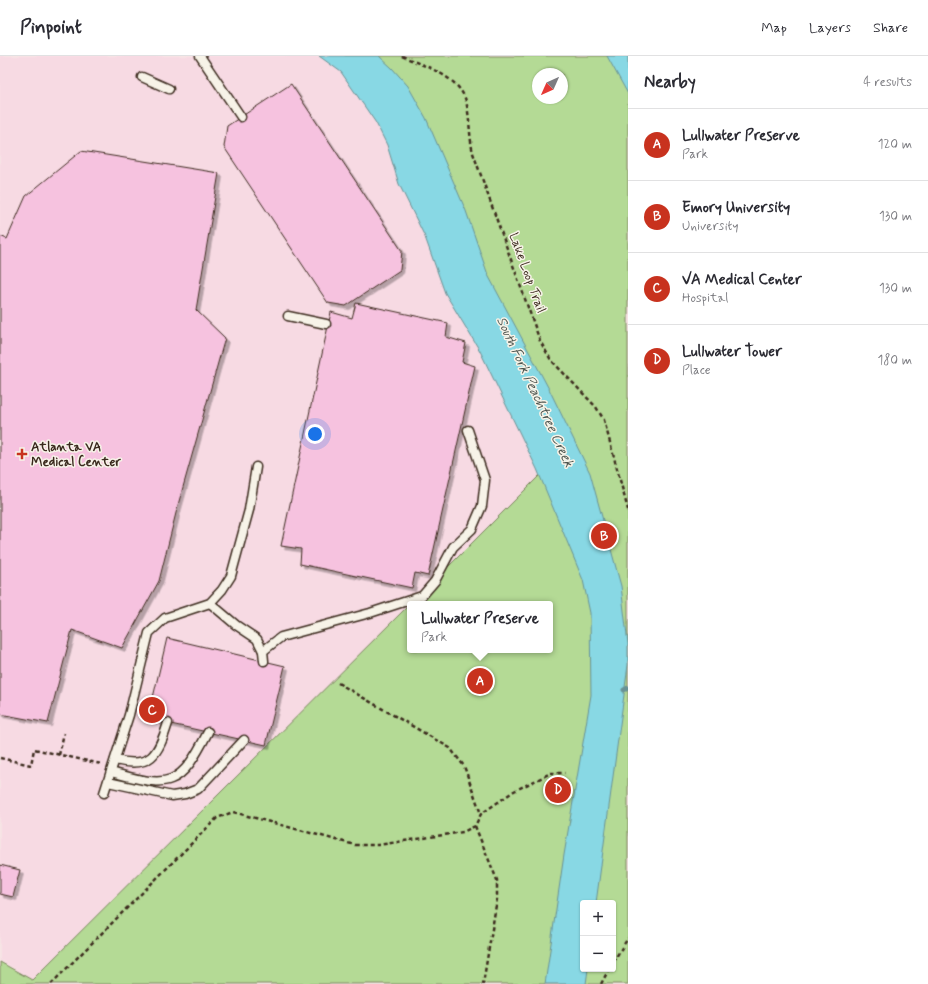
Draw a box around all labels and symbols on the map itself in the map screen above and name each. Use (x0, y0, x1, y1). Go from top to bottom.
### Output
north arrow (532, 68, 568, 104)
street label: Lake Loop Trail (505, 230, 549, 316)
water label: South Fork Peachtree Creek (492, 314, 578, 470)
your location (305, 424, 325, 444)
place label: Atlanta VA Medical Center (31, 439, 121, 471)
marker: Atlanta VA Medical Center (16, 448, 28, 460)
pin: B (591, 521, 617, 551)
pin: A (467, 666, 493, 696)
pin: C (139, 695, 165, 725)
pin: D (545, 775, 571, 805)

